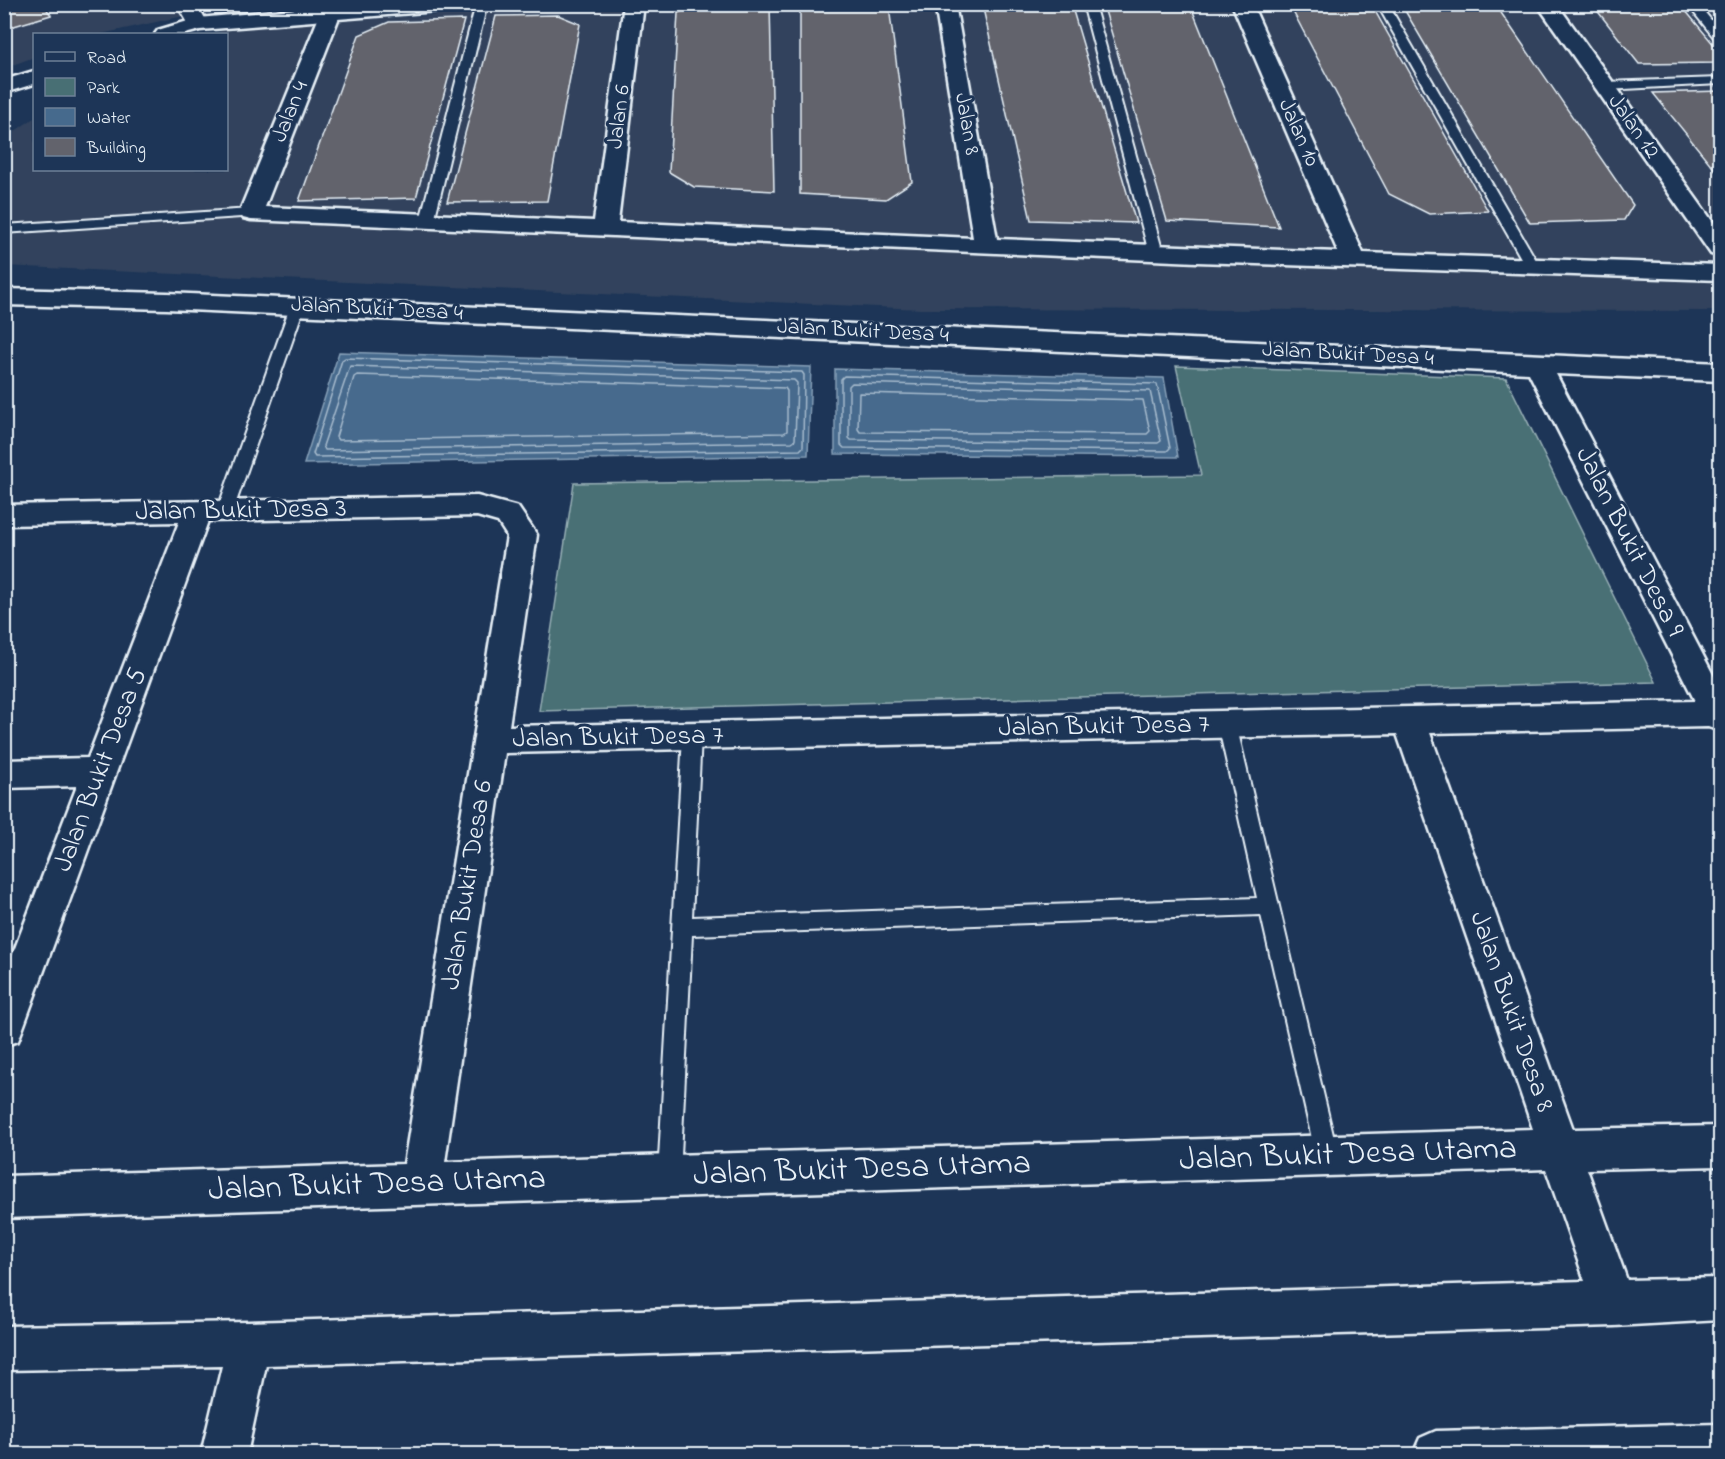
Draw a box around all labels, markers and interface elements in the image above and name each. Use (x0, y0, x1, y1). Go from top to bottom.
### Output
legend (33, 33, 228, 171)
text: Road (87, 46, 126, 72)
text: Park (87, 76, 120, 102)
street label: Jalan 4 (264, 77, 318, 147)
street label: Jalan 6 (600, 83, 640, 151)
street label: Jalan 12 (1599, 88, 1667, 166)
street label: Jalan 8 (945, 90, 987, 158)
street label: Jalan 10 (1269, 94, 1327, 172)
text: Water (87, 106, 131, 132)
text: Building (86, 136, 146, 163)
street label: Jalan Bukit Desa 4 (290, 290, 464, 330)
street label: Jalan Bukit Desa 4 (776, 312, 950, 352)
street label: Jalan Bukit Desa 4 (1261, 335, 1435, 375)
street label: Jalan Bukit Desa 9 (1564, 440, 1694, 644)
street label: Jalan Bukit Desa 3 (135, 490, 347, 532)
street label: Jalan Bukit Desa 5 (44, 662, 158, 878)
street label: Jalan Bukit Desa 7 (998, 706, 1210, 748)
street label: Jalan Bukit Desa 7 (512, 717, 724, 759)
street label: Jalan Bukit Desa 6 (432, 777, 504, 993)
street label: Jalan Bukit Desa 8 (1458, 906, 1564, 1118)
street label: Jalan Bukit Desa Utama (1178, 1125, 1518, 1185)
street label: Jalan Bukit Desa Utama (692, 1140, 1032, 1200)
street label: Jalan Bukit Desa Utama (207, 1155, 547, 1215)

